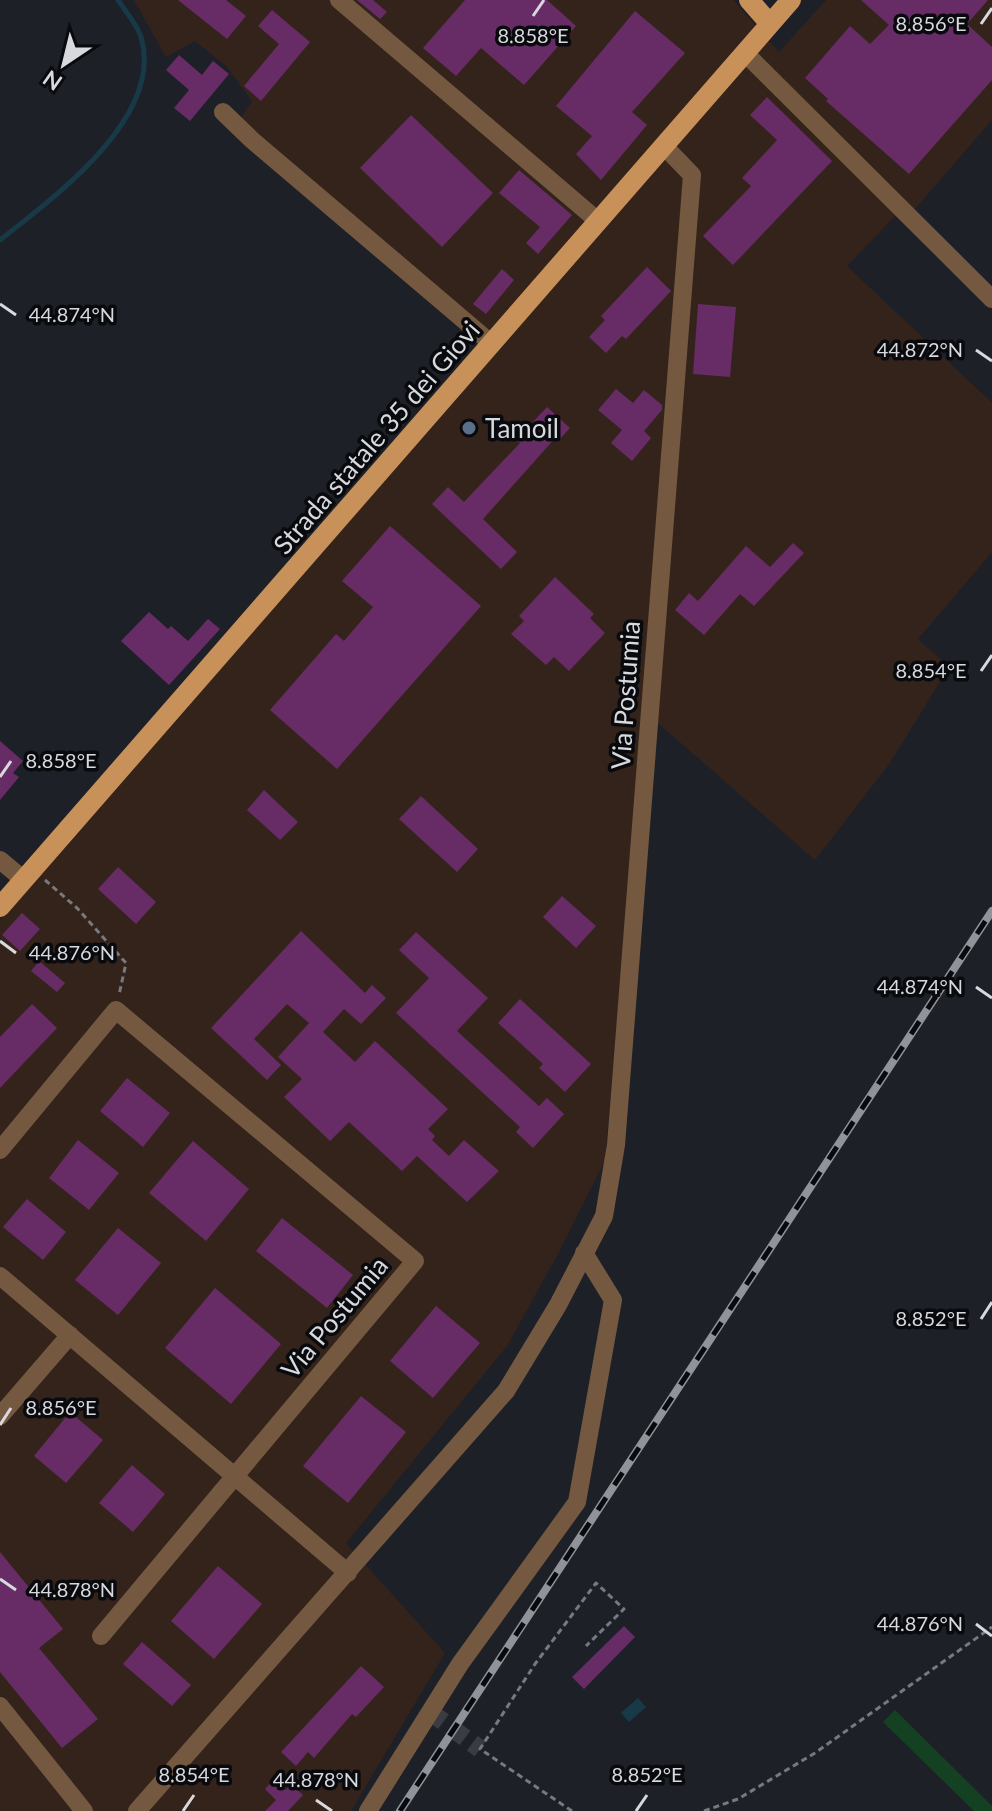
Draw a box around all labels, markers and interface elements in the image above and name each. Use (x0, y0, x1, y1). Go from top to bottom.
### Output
text: 8.856°E (896, 11, 966, 35)
text: 8.858°E (498, 23, 568, 47)
north arrow (24, 24, 104, 104)
text: N (38, 65, 67, 97)
text: 44.874°N (29, 302, 115, 326)
street label: Strada statale 35 dei Giovi (266, 314, 486, 560)
text: 44.872°N (877, 337, 963, 361)
place label: Tamoil (485, 412, 559, 444)
marker: Tamoil (460, 419, 478, 437)
street label: Via Postumia (604, 620, 646, 770)
text: 8.854°E (896, 658, 966, 682)
text: 8.858°E (26, 748, 96, 772)
text: 44.876°N (29, 940, 115, 964)
text: 44.874°N (877, 974, 963, 998)
street label: Via Postumia (274, 1250, 394, 1384)
text: 8.852°E (896, 1306, 966, 1330)
text: 8.856°E (26, 1395, 96, 1419)
text: 44.878°N (29, 1577, 115, 1601)
text: 44.876°N (877, 1611, 963, 1635)
text: 8.854°E (159, 1762, 229, 1786)
text: 8.852°E (612, 1762, 682, 1786)
text: 44.878°N (273, 1767, 359, 1791)

